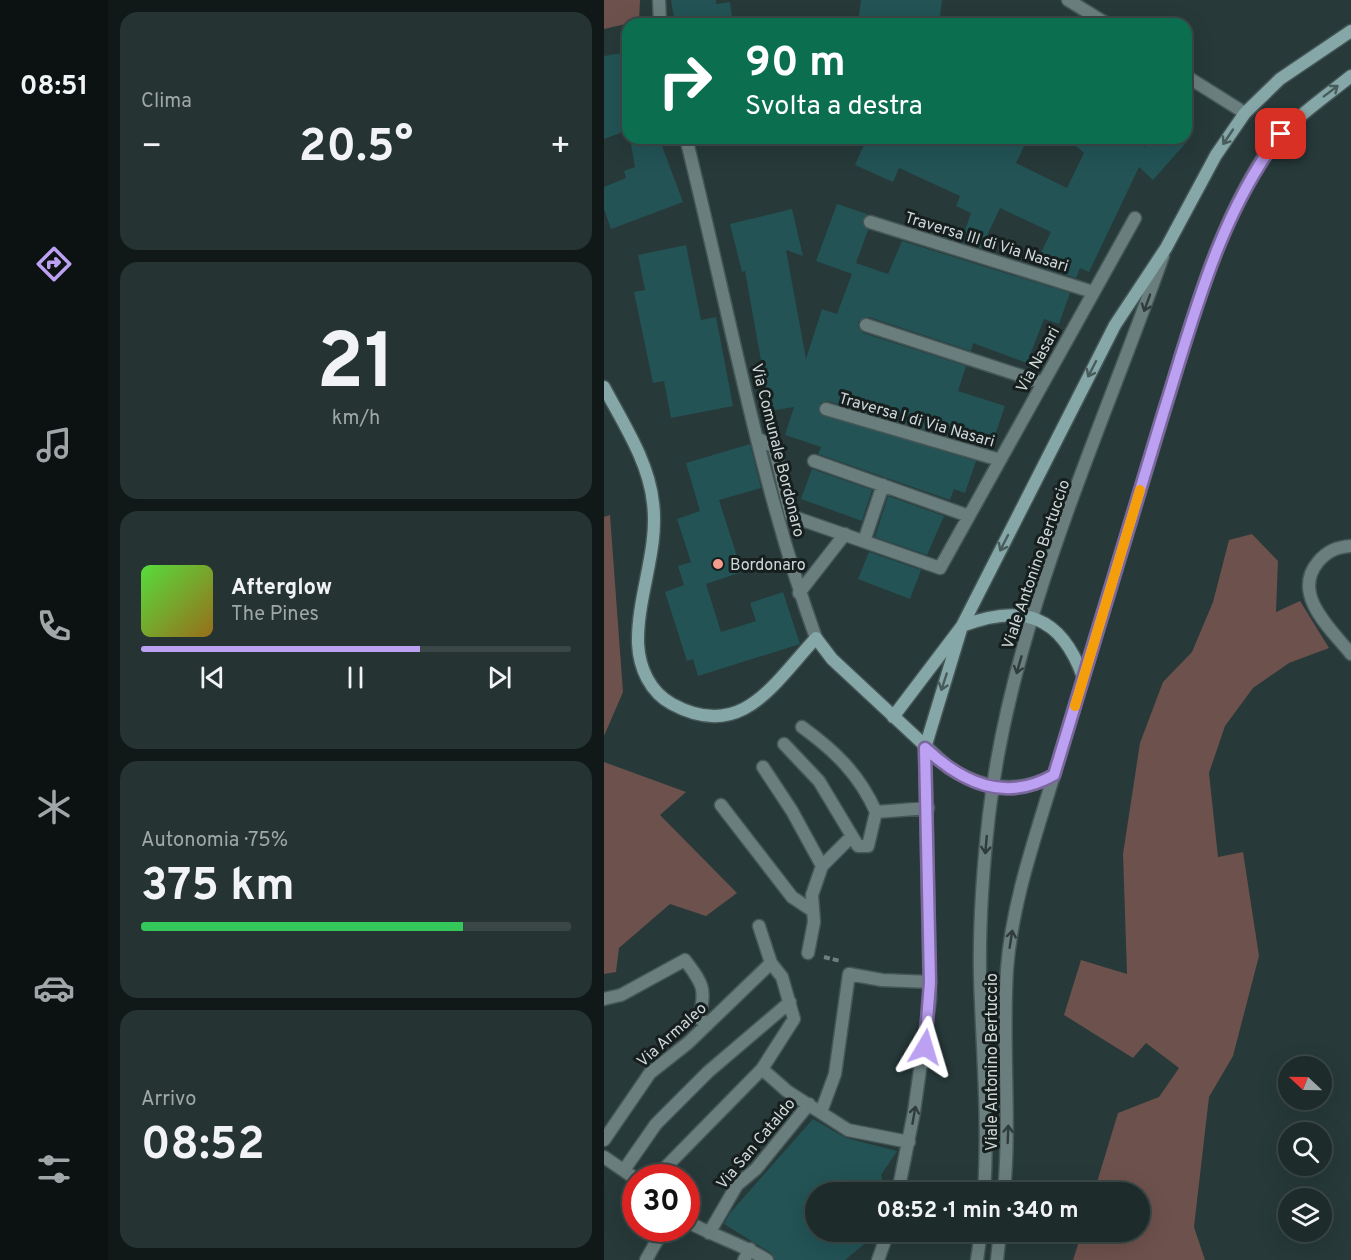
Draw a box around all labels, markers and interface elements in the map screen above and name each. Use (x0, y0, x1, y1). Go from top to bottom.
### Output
text: 90 m (745, 38, 846, 91)
icon: right (646, 42, 724, 120)
text: 08:51 (20, 70, 88, 104)
one-way arrow (1323, 85, 1339, 98)
text: Clima (141, 89, 192, 115)
text: Svolta a destra (745, 90, 923, 124)
pin (1255, 108, 1306, 159)
icon: arrive (1264, 117, 1297, 150)
text: 20.5° (299, 120, 413, 177)
text: − (141, 127, 162, 169)
text: + (550, 127, 571, 169)
one-way arrow (1222, 128, 1234, 145)
street label: Traversa III di Via Nasari (902, 208, 1071, 277)
icon: directions (33, 243, 75, 285)
one-way arrow (1140, 293, 1151, 312)
text: 21 (317, 317, 395, 416)
street label: Via Nasari (1013, 324, 1065, 396)
one-way arrow (1086, 360, 1098, 377)
street label: Via Comunale Bordonaro (746, 362, 808, 539)
street label: Traversa I di Via Nasari (836, 389, 997, 453)
text: km/h (332, 406, 380, 432)
icon: music (33, 424, 75, 466)
street label: Viale Antonino Bertuccio (998, 477, 1075, 652)
one-way arrow (998, 534, 1010, 551)
place label: Bordonaro (730, 556, 806, 576)
marker: Bordonaro (711, 557, 725, 571)
text: Afterglow (231, 575, 332, 602)
text: The Pines (231, 602, 319, 628)
icon: phone (33, 605, 75, 647)
one-way arrow (1013, 655, 1024, 674)
icon: previous (196, 661, 229, 694)
icon: pause (339, 661, 372, 694)
icon: next (483, 661, 516, 694)
one-way arrow (938, 672, 949, 691)
icon: climate (33, 786, 75, 828)
text: Autonomia · 75% (141, 828, 288, 854)
one-way arrow (980, 835, 991, 855)
text: 375 km (141, 859, 295, 916)
one-way arrow (1005, 930, 1016, 950)
icon: car (33, 967, 75, 1009)
street label: Viale Antonino Bertuccio (983, 973, 1003, 1151)
street label: Via Armaleo (633, 999, 711, 1072)
position arrow (893, 1015, 957, 1079)
north arrow (1278, 1056, 1332, 1110)
map controls (1278, 1056, 1332, 1242)
text: Arrivo (141, 1087, 196, 1113)
street label: Via San Cataldo (713, 1095, 800, 1194)
one-way arrow (908, 1105, 919, 1125)
text: 08:52 (141, 1118, 265, 1175)
button: search (1278, 1122, 1332, 1176)
one-way arrow (1002, 1125, 1013, 1145)
icon: filters (33, 1148, 75, 1190)
speed limit sign: 30 (622, 1164, 700, 1242)
button: layers (1278, 1188, 1332, 1242)
text: 08:52 · 1 min · 340 m (877, 1198, 1078, 1225)

